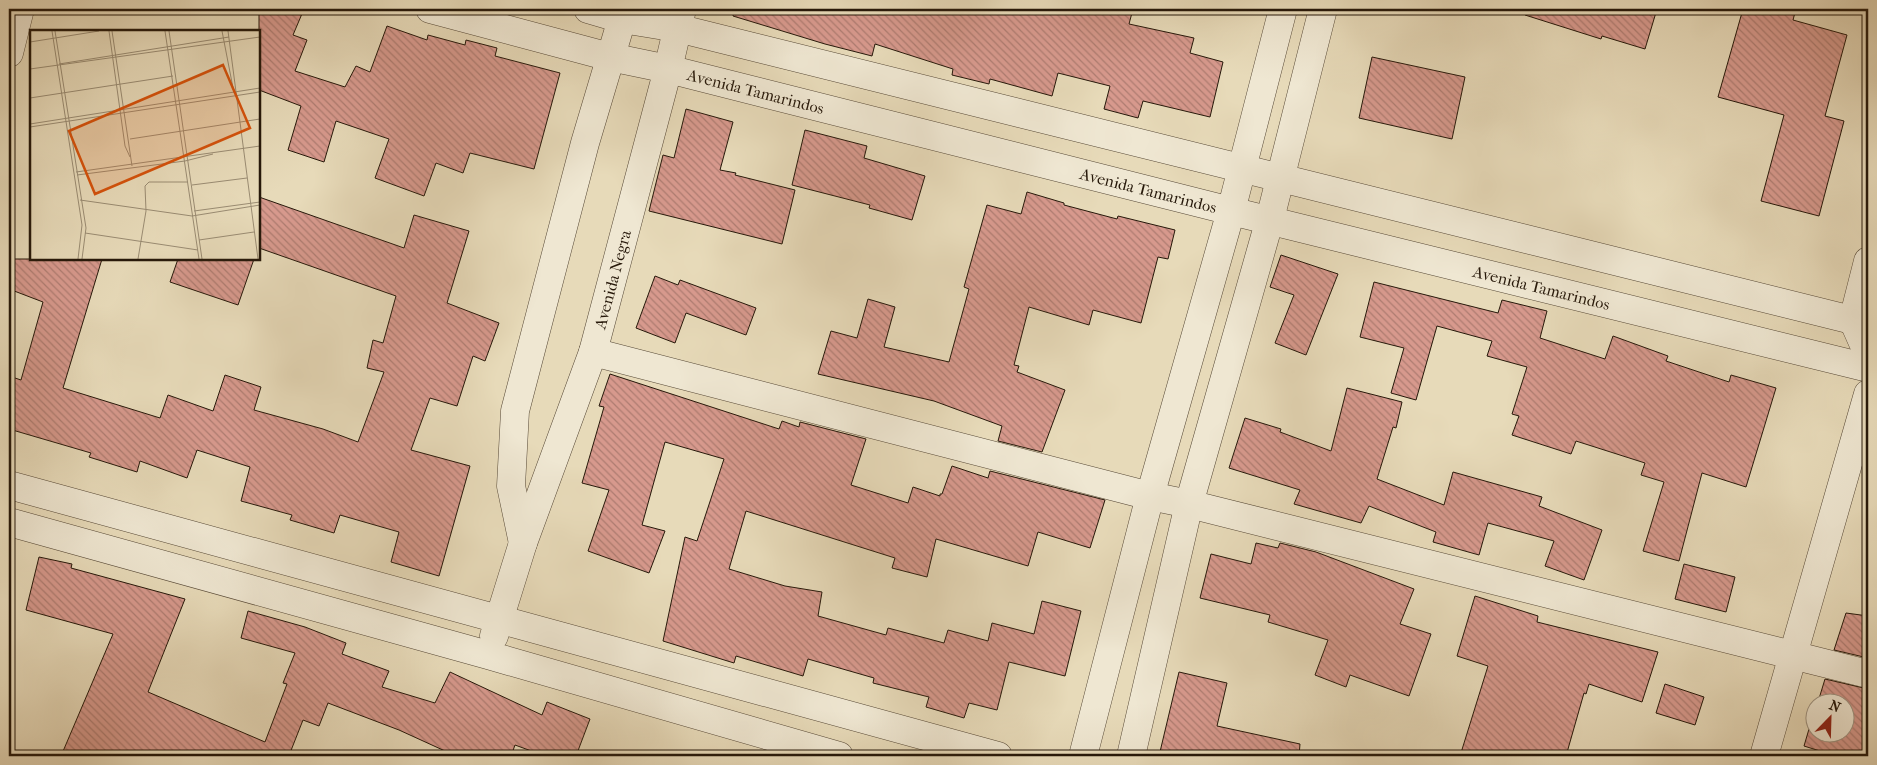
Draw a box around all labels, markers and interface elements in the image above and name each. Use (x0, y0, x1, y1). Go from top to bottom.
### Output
inset map (30, 30, 260, 260)
street label: Avenida Tamarindos (684, 65, 826, 118)
street label: Avenida Tamarindos (1077, 164, 1219, 217)
street label: Avenida Negra (590, 227, 635, 332)
street label: Avenida Tamarindos (1470, 261, 1612, 314)
north arrow (1804, 692, 1854, 742)
text: N (1827, 697, 1843, 717)

